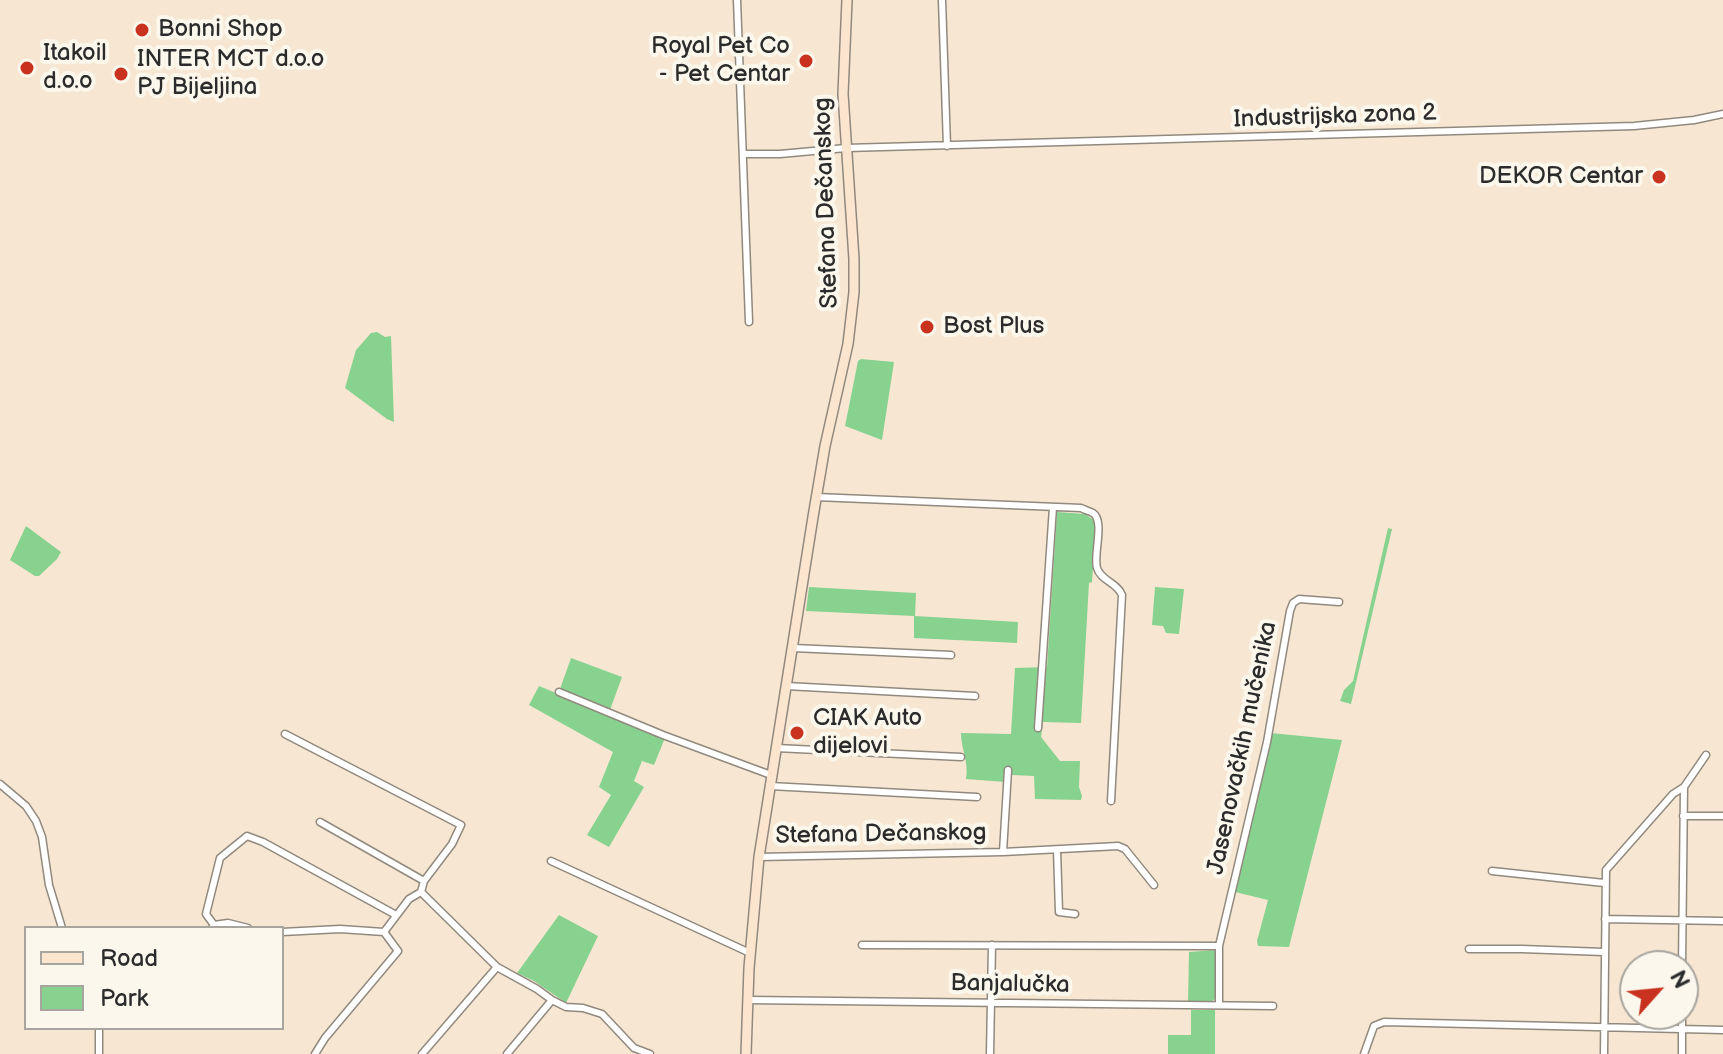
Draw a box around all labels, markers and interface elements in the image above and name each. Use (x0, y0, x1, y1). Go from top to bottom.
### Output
place label: Bonni Shop (158, 16, 283, 44)
marker: Bonni Shop (133, 21, 151, 39)
place label: Royal Pet Co - Pet Centar (651, 33, 790, 89)
place label: Itakoil d.o.o (43, 40, 107, 96)
place label: INTER MCT d.o.o PJ Bijeljina (137, 46, 324, 102)
marker: Royal Pet Co - Pet Centar (797, 52, 815, 70)
marker: Itakoil d.o.o (18, 59, 36, 77)
marker: INTER MCT d.o.o PJ Bijeljina (112, 65, 130, 83)
street label: Stefana Dečanskog (809, 97, 845, 309)
street label: Industrijska zona 2 (1233, 99, 1437, 135)
place label: DEKOR Centar (1479, 163, 1643, 191)
marker: DEKOR Centar (1650, 168, 1668, 186)
place label: Bost Plus (943, 313, 1044, 341)
marker: Bost Plus (918, 318, 936, 336)
street label: Jasenovačkih mučenika (1202, 619, 1284, 877)
place label: CIAK Auto dijelovi (813, 705, 922, 761)
marker: CIAK Auto dijelovi (788, 724, 806, 742)
street label: Stefana Dečanskog (775, 819, 987, 851)
legend (24, 926, 284, 1030)
text: Road (100, 944, 158, 973)
north arrow (1619, 950, 1699, 1030)
text: N (1663, 966, 1695, 993)
street label: Banjalučka (950, 970, 1070, 1000)
text: Park (100, 984, 148, 1013)

